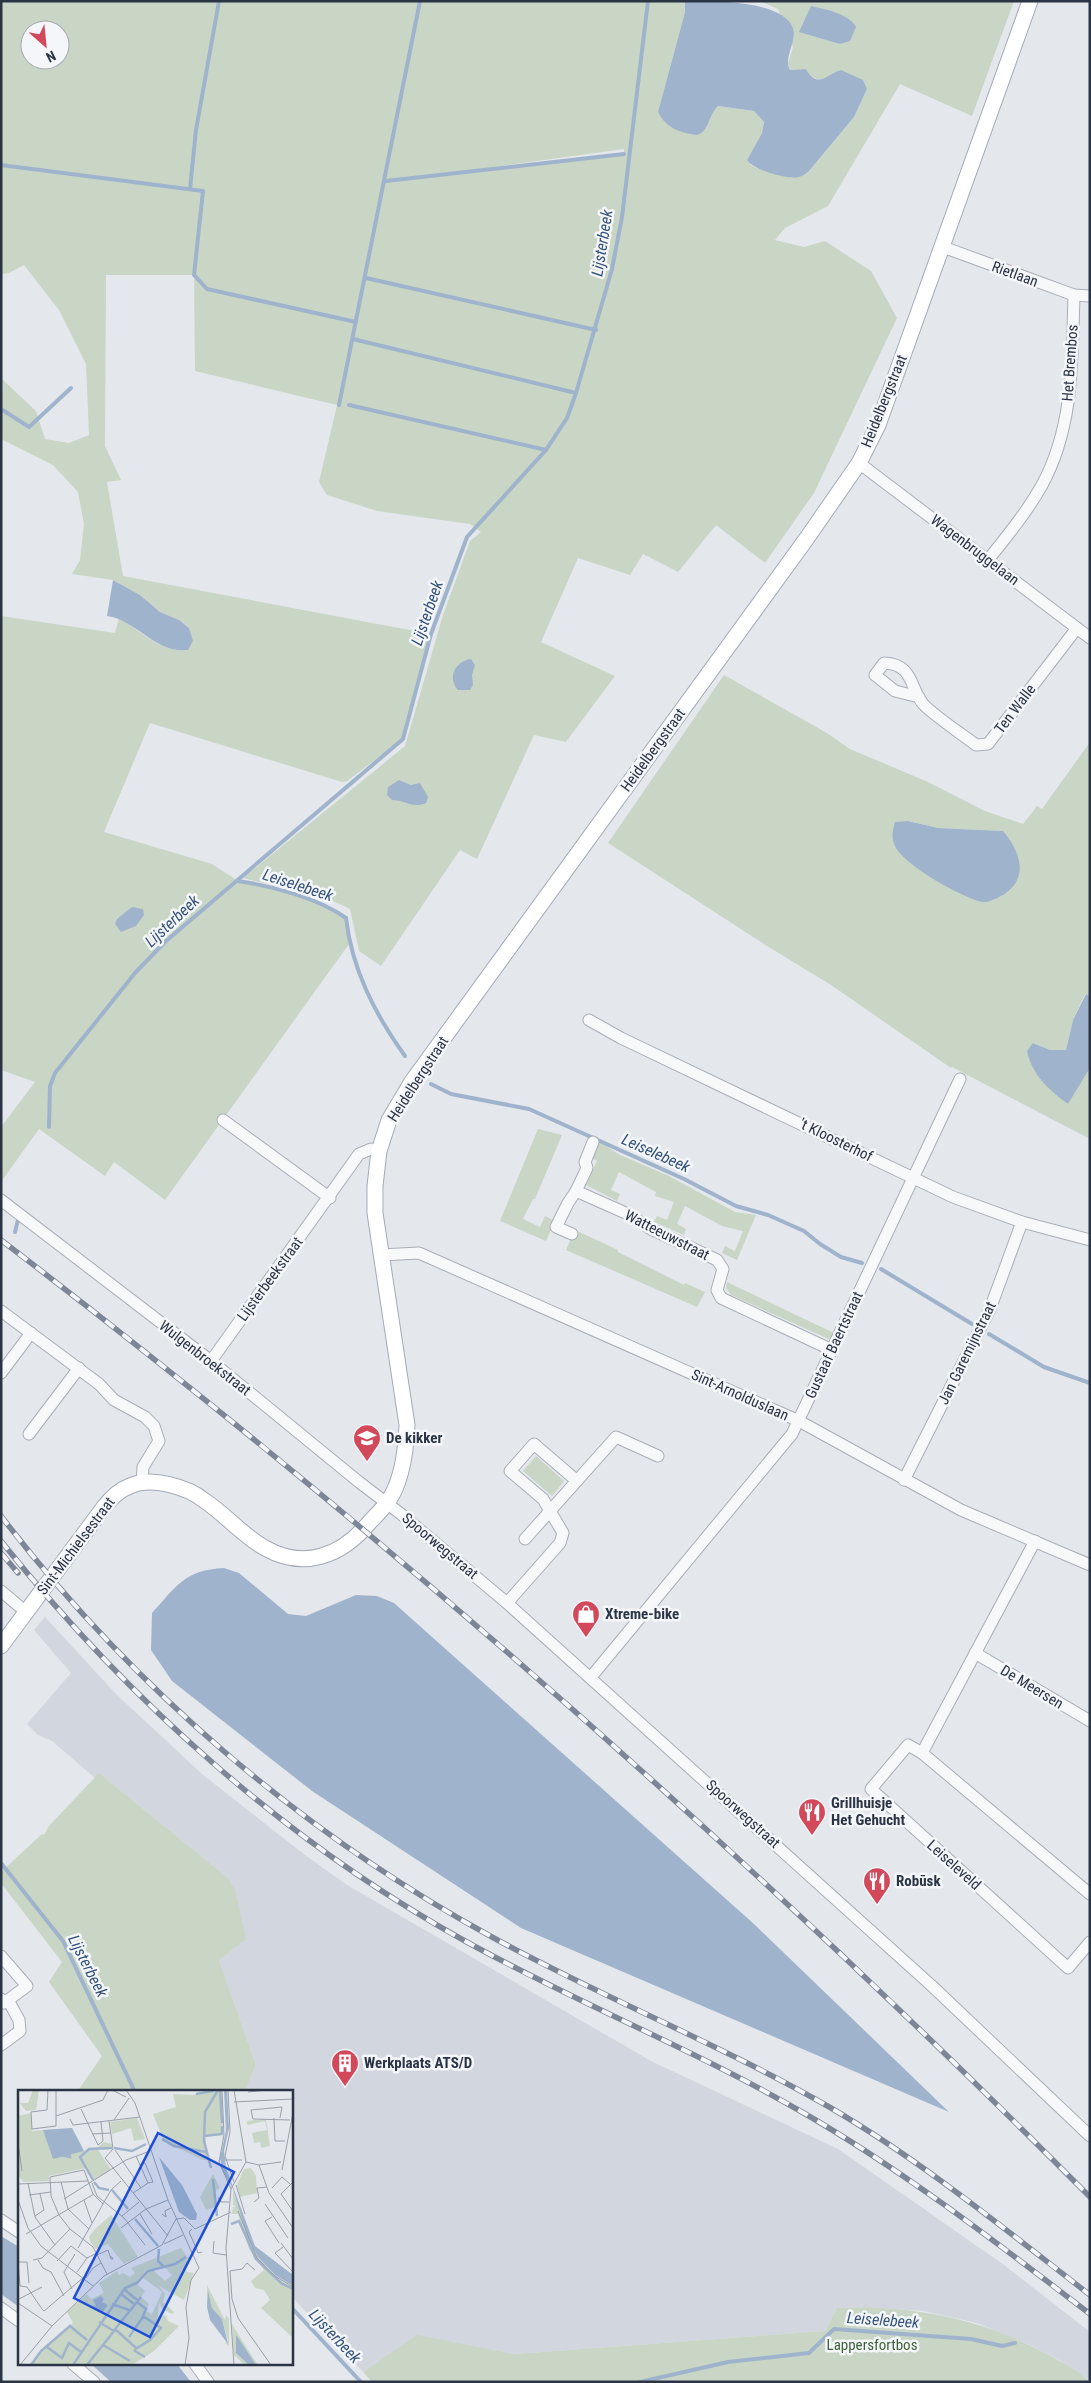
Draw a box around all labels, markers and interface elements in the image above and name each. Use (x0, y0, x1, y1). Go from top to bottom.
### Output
north arrow (20, 20, 70, 70)
text: N (43, 48, 58, 66)
water label: Lijsterbeek (587, 207, 617, 278)
street label: Rietlaan (989, 257, 1041, 291)
street label: Het Brembos (1058, 324, 1082, 402)
street label: Heidelbergstraat (857, 352, 911, 450)
street label: Wagenbruggelaan (927, 511, 1023, 589)
water label: Lijsterbeek (407, 577, 447, 648)
street label: Ten Walle (991, 681, 1039, 737)
street label: Heidelbergstraat (617, 705, 689, 795)
water label: Leiselebeek (261, 865, 336, 906)
water label: Lijsterbeek (141, 890, 204, 951)
street label: Heidelbergstraat (384, 1033, 452, 1125)
street label: 't Kloosterhof (796, 1114, 876, 1166)
water label: Leiselebeek (619, 1130, 694, 1177)
street label: Watteeuwstraat (622, 1206, 712, 1264)
street label: Lijsterbeekstraat (234, 1233, 306, 1325)
street label: Gustaaf Baertstraat (801, 1289, 867, 1401)
street label: Jan Garemijnstraat (934, 1299, 1000, 1407)
street label: Wulgenbroekstraat (156, 1317, 254, 1399)
street label: Sint-Arnolduslaan (689, 1365, 791, 1425)
school or university icon: De kikker (352, 1423, 382, 1462)
place label: De kikker (386, 1429, 442, 1447)
street label: Sint-Michielsestraat (33, 1494, 119, 1598)
street label: Spoorwegstraat (398, 1509, 482, 1583)
shop icon: Xtreme-bike (571, 1599, 601, 1638)
place label: Xtreme-bike (605, 1605, 679, 1623)
street label: De Meersen (997, 1661, 1067, 1713)
street label: Spoorwegstraat (702, 1776, 784, 1852)
place label: Grillhuisje Het Gehucht (831, 1794, 905, 1829)
restaurant icon: Grillhuisje Het Gehucht (797, 1797, 827, 1836)
street label: Leiseleveld (923, 1836, 985, 1894)
restaurant icon: Robūsk (862, 1866, 892, 1905)
place label: Robūsk (896, 1872, 941, 1890)
water label: Lijsterbeek (64, 1932, 112, 2001)
building icon: Werkplaats ATS/D (330, 2048, 360, 2087)
place label: Werkplaats ATS/D (364, 2054, 472, 2072)
inset map (18, 2090, 292, 2366)
water label: Lijsterbeek (305, 2305, 366, 2368)
water label: Leiselebeek (846, 2308, 921, 2332)
park label: Lappersfortbos (827, 2336, 918, 2354)

